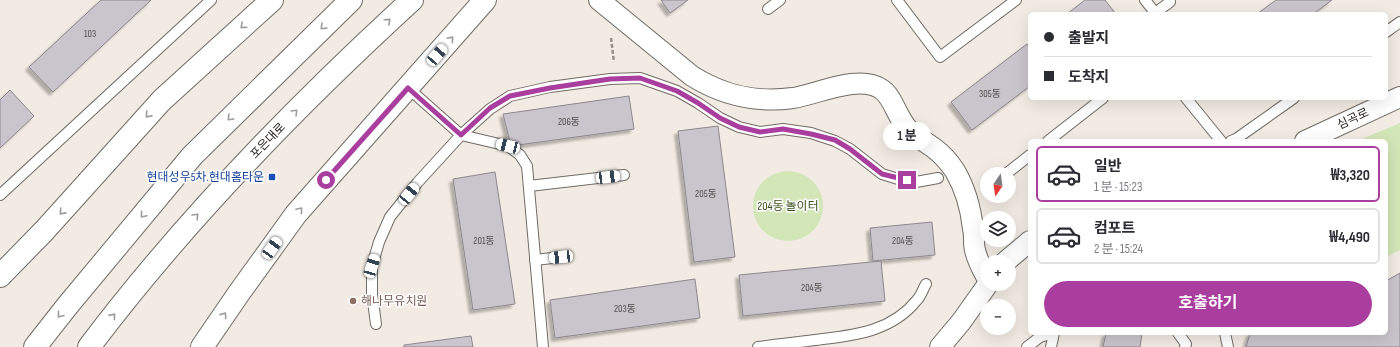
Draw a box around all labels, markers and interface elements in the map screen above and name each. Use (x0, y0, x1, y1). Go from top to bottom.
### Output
one-way arrow (384, 19, 391, 26)
one-way arrow (240, 21, 248, 29)
one-way arrow (320, 22, 328, 30)
house number: 103 (84, 28, 96, 40)
text: 출발지 (1068, 29, 1109, 48)
one-way arrow (446, 36, 454, 44)
car (425, 42, 449, 68)
text: 도착지 (1068, 68, 1109, 87)
house number: 305동 (979, 88, 1001, 100)
street label: 심곡로 (1335, 105, 1371, 133)
one-way arrow (290, 109, 298, 117)
one-way arrow (146, 110, 153, 118)
one-way arrow (227, 114, 235, 121)
house number: 206동 (558, 116, 580, 128)
street label: 포은대로 (247, 120, 289, 162)
callout: 1 분 (883, 122, 931, 150)
text: 1 분 (897, 128, 917, 144)
car (495, 137, 521, 155)
icon: car (1046, 156, 1082, 192)
text: 일반 (1094, 157, 1122, 176)
text: ₩3,320 (1331, 166, 1370, 185)
north arrow (980, 167, 1016, 203)
map controls (980, 167, 1016, 335)
place label: 현대성우5차.현대홈타운 (147, 170, 264, 185)
car (595, 170, 621, 184)
route start (317, 171, 335, 189)
route end (898, 171, 916, 189)
marker: 현대성우5차.현대홈타운 (267, 172, 277, 182)
text: 1 분 · 15:23 (1094, 179, 1142, 195)
car (397, 181, 421, 207)
house number: 205동 (695, 188, 717, 200)
park label: 204동 놀이터 (757, 199, 819, 214)
one-way arrow (59, 207, 66, 214)
one-way arrow (296, 207, 303, 215)
one-way arrow (141, 210, 148, 218)
button: layers (980, 211, 1016, 247)
one-way arrow (191, 213, 199, 221)
icon: car (1046, 218, 1082, 254)
text: 컴포트 (1094, 219, 1135, 238)
text: ₩4,490 (1329, 228, 1370, 247)
car (260, 235, 284, 261)
house number: 201동 (473, 235, 495, 247)
house number: 204동 (892, 235, 914, 247)
text: 2 분 · 15:24 (1094, 241, 1143, 257)
car (548, 250, 574, 264)
car (363, 253, 381, 279)
button: + (980, 255, 1016, 291)
button: 호출하기 (1044, 281, 1372, 327)
house number: 204동 (801, 282, 823, 294)
place label: 해나무유치원 (361, 294, 427, 309)
marker: 해나무유치원 (348, 296, 358, 306)
button: − (980, 299, 1016, 335)
house number: 203동 (614, 303, 636, 315)
one-way arrow (58, 310, 65, 317)
one-way arrow (219, 312, 227, 319)
one-way arrow (108, 314, 115, 321)

